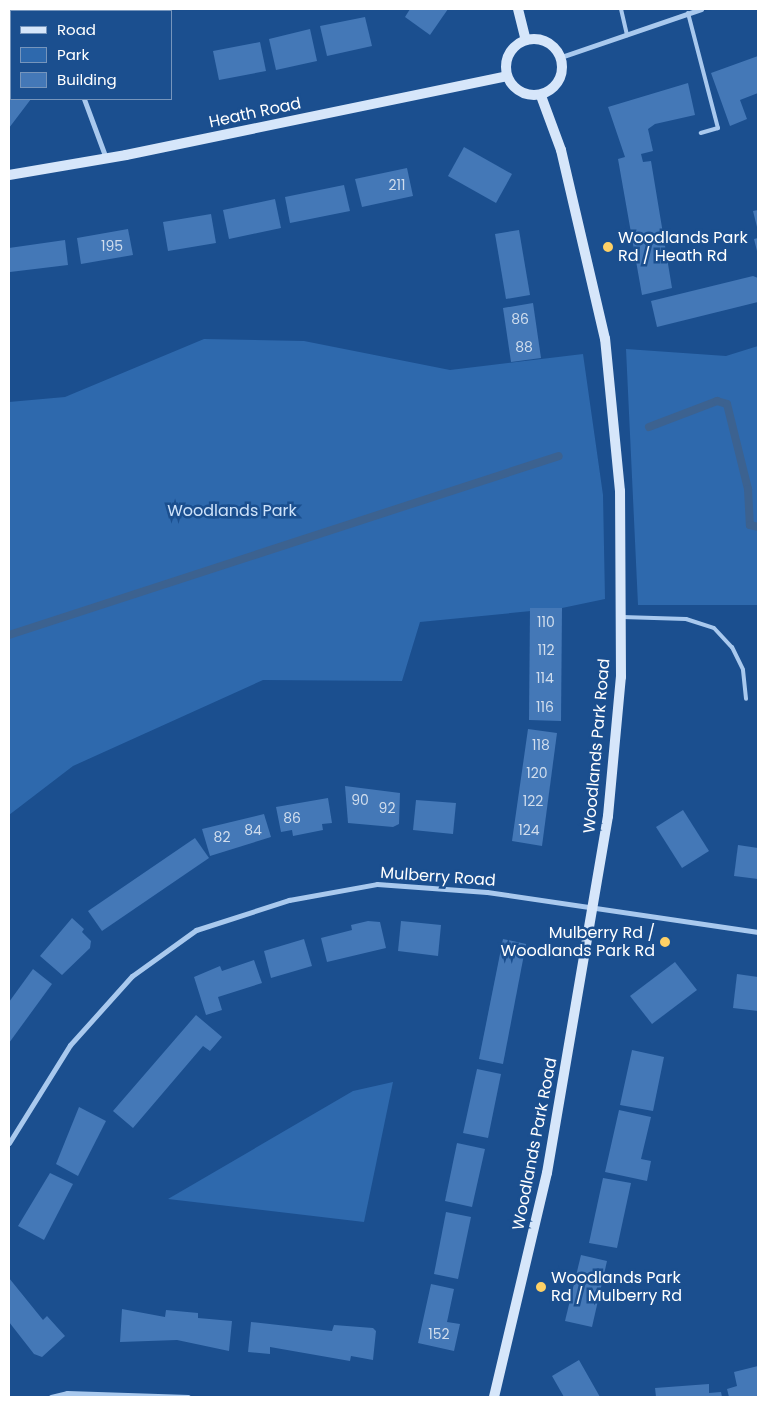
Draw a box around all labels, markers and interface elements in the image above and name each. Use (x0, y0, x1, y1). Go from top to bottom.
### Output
legend (10, 10, 172, 100)
text: Road (57, 19, 96, 40)
text: Park (57, 44, 89, 65)
text: Building (57, 69, 117, 90)
street label: Heath Road (207, 94, 303, 132)
house number: 211 (388, 177, 406, 193)
place label: Woodlands Park Rd / Heath Rd (618, 228, 748, 266)
house number: 195 (101, 238, 123, 254)
marker: Woodlands Park Rd / Heath Rd (602, 241, 614, 253)
house number: 86 (511, 311, 529, 327)
house number: 88 (515, 339, 533, 355)
park label: Woodlands Park (167, 501, 297, 521)
house number: 110 (537, 614, 555, 630)
house number: 112 (537, 642, 555, 658)
street label: Woodlands Park Road (580, 658, 614, 834)
house number: 114 (536, 670, 554, 686)
house number: 116 (536, 699, 554, 715)
house number: 118 (532, 737, 550, 753)
house number: 120 (526, 765, 548, 781)
house number: 90 (351, 792, 369, 808)
house number: 122 (523, 793, 543, 809)
house number: 92 (379, 800, 395, 816)
house number: 86 (283, 810, 301, 826)
house number: 84 (244, 822, 262, 838)
house number: 124 (518, 822, 540, 838)
house number: 82 (214, 829, 230, 845)
street label: Mulberry Road (380, 863, 496, 891)
place label: Mulberry Rd / Woodlands Park Rd (501, 923, 655, 961)
marker: Mulberry Rd / Woodlands Park Rd (659, 936, 671, 948)
street label: Woodlands Park Road (509, 1056, 561, 1232)
place label: Woodlands Park Rd / Mulberry Rd (551, 1268, 682, 1306)
marker: Woodlands Park Rd / Mulberry Rd (535, 1281, 547, 1293)
house number: 152 (428, 1326, 450, 1342)

